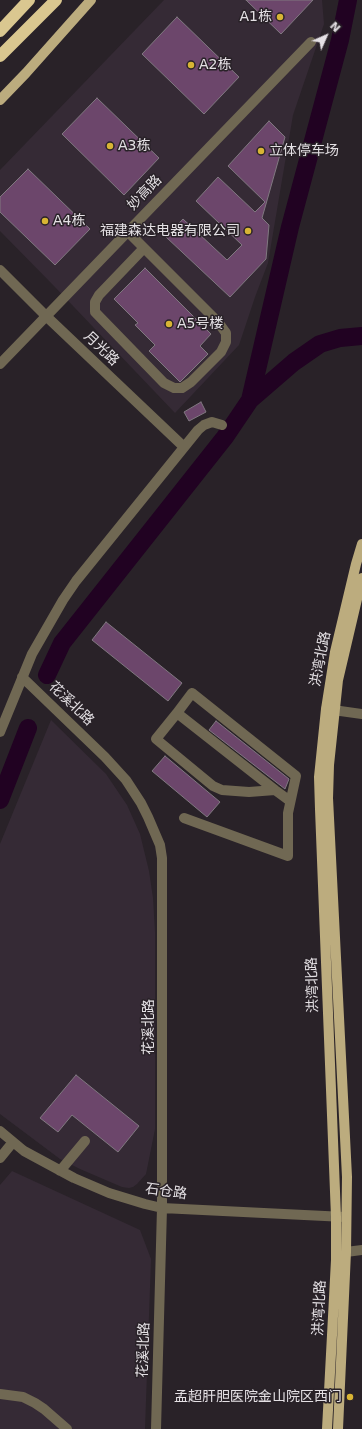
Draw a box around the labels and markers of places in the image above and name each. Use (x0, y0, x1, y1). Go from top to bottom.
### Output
place label: A1栋 (240, 9, 272, 25)
marker: A1栋 (275, 12, 285, 22)
place label: A2栋 (199, 57, 231, 73)
marker: A2栋 (186, 60, 196, 70)
place label: A3栋 (118, 138, 150, 154)
marker: A3栋 (105, 141, 115, 151)
place label: 立体停车场 (269, 143, 339, 159)
marker: 立体停车场 (256, 146, 266, 156)
place label: A4栋 (53, 213, 85, 229)
marker: A4栋 (40, 216, 50, 226)
place label: 福建森达电器有限公司 (100, 223, 240, 239)
marker: 福建森达电器有限公司 (243, 226, 253, 236)
place label: A5号楼 (177, 316, 223, 332)
marker: A5号楼 (164, 319, 174, 329)
place label: 孟超肝胆医院金山院区西门 (174, 1389, 342, 1405)
marker: 孟超肝胆医院金山院区西门 (345, 1392, 355, 1402)

